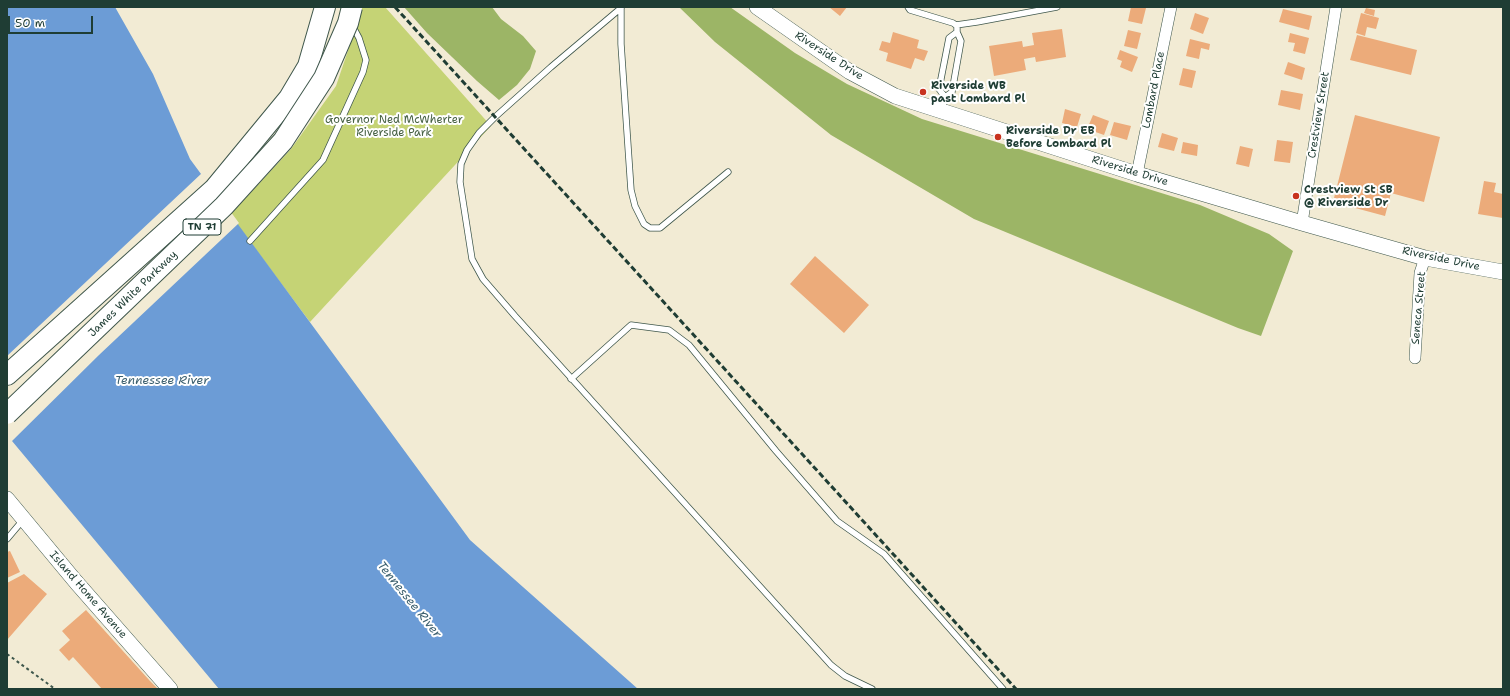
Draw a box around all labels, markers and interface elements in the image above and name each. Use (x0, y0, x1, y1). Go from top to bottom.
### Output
scale bar (10, 8, 95, 34)
text: 50 m (15, 15, 45, 31)
street label: Riverside Drive (792, 29, 866, 83)
street label: Lombard Place (1140, 50, 1168, 130)
street label: Crestview Street (1306, 71, 1332, 159)
place label: Riverside WB past Lombard Pl (931, 79, 1025, 105)
marker: Riverside WB past Lombard Pl (918, 87, 928, 97)
park label: Governor Ned McWherter Riverside Park (325, 113, 463, 139)
place label: Riverside Dr EB Before Lombard Pl (1006, 124, 1111, 150)
marker: Riverside Dr EB Before Lombard Pl (993, 132, 1003, 142)
street label: Riverside Drive (1090, 153, 1170, 189)
place label: Crestview St SB @ Riverside Dr (1304, 183, 1393, 209)
marker: Crestview St SB @ Riverside Dr (1291, 191, 1301, 201)
road number: TN 71 (183, 219, 221, 235)
street label: Riverside Drive (1401, 244, 1481, 274)
street label: James White Parkway (86, 248, 180, 340)
street label: Seneca Street (1409, 271, 1429, 345)
water label: Tennessee River (115, 374, 209, 388)
street label: Island Home Avenue (46, 549, 130, 641)
water label: Tennessee River (374, 559, 444, 641)

